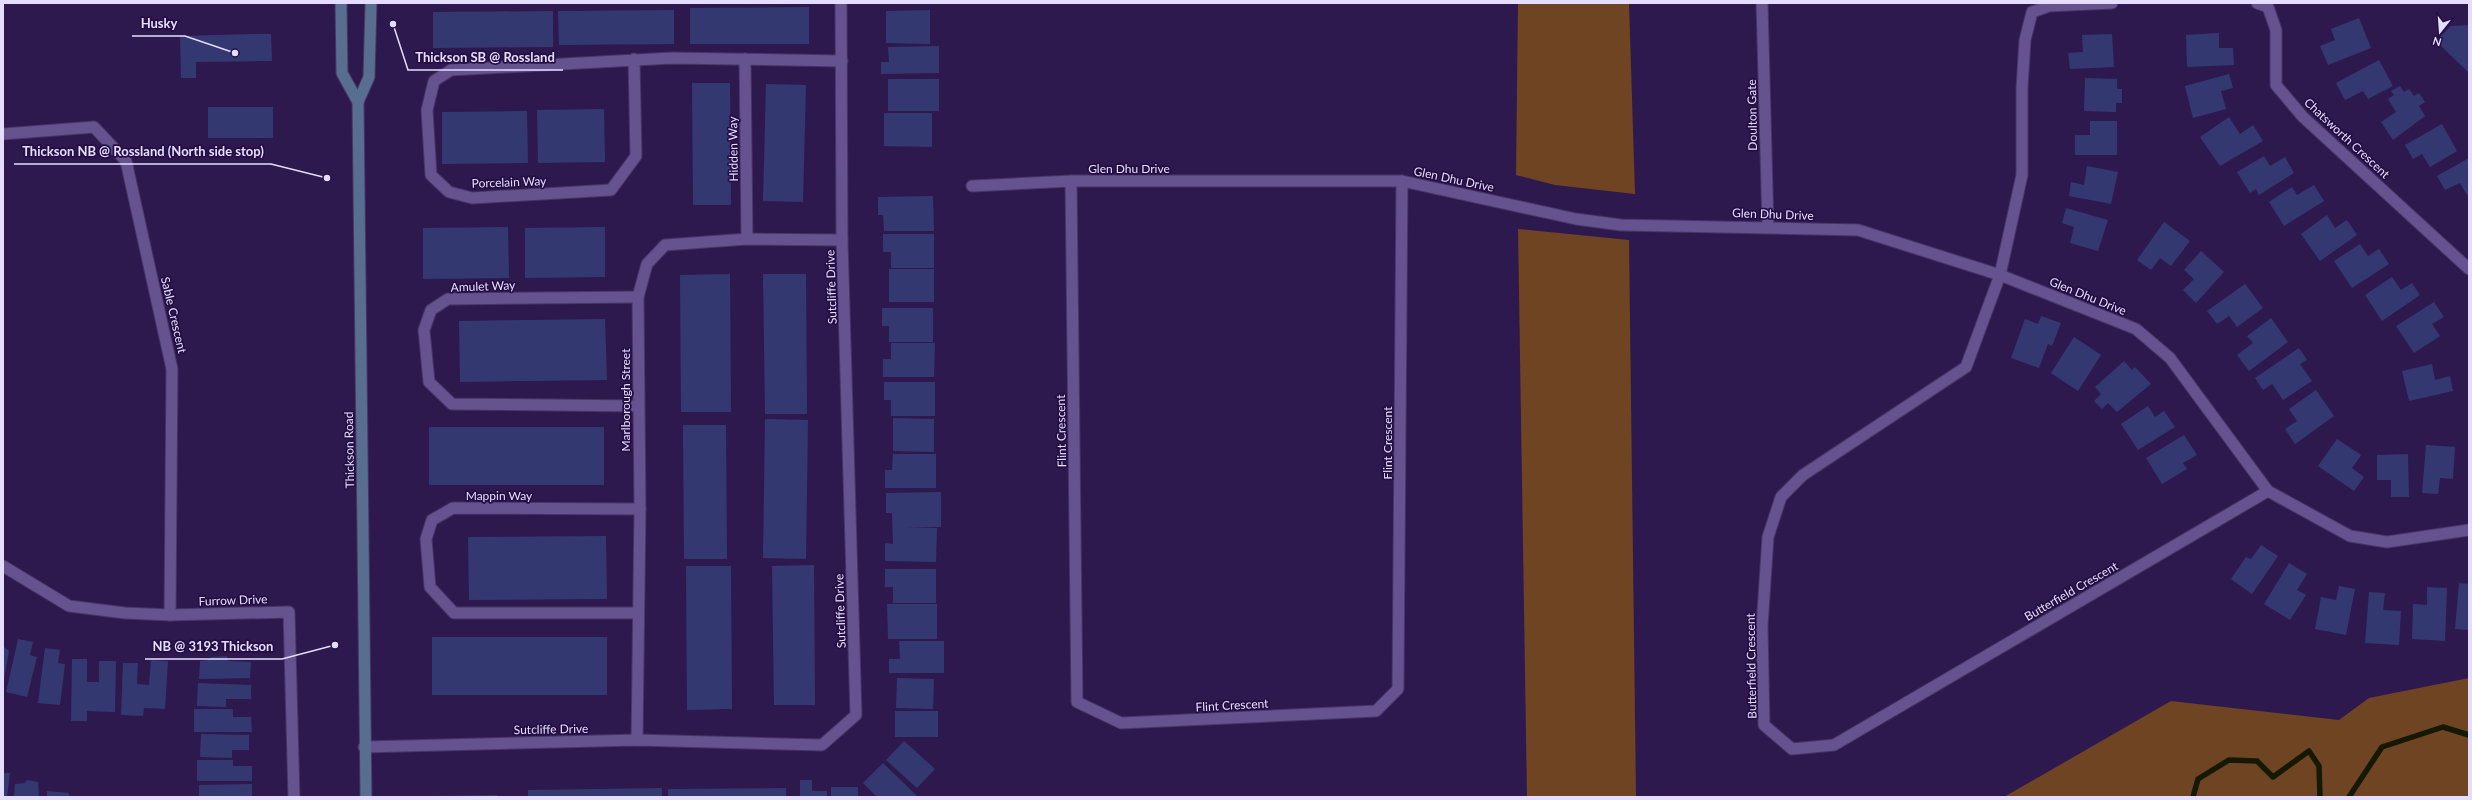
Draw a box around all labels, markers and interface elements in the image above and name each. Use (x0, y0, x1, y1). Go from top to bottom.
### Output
callout: Husky (132, 11, 185, 36)
north arrow (2420, 12, 2460, 52)
text: Husky (141, 15, 178, 31)
text: N (2431, 35, 2443, 49)
callout: Thickson SB @ Rossland (408, 45, 563, 70)
text: Thickson SB @ Rossland (415, 49, 555, 65)
street label: Doulton Gate (1744, 79, 1760, 151)
street label: Chatsworth Crescent (2301, 95, 2393, 182)
street label: Hidden Way (725, 116, 741, 182)
callout: Thickson NB @ Rossland (North side stop) (14, 139, 271, 164)
text: Thickson NB @ Rossland (North side stop) (22, 143, 264, 159)
street label: Glen Dhu Drive (1088, 161, 1170, 176)
street label: Glen Dhu Drive (1412, 163, 1496, 195)
street label: Porcelain Way (471, 173, 547, 191)
street label: Glen Dhu Drive (1732, 205, 1814, 223)
street label: Sutcliffe Drive (822, 249, 840, 325)
street label: Glen Dhu Drive (2047, 274, 2129, 318)
street label: Sable Crescent (158, 275, 190, 355)
street label: Amulet Way (450, 277, 516, 295)
street label: Marlborough Street (618, 348, 633, 451)
street label: Flint Crescent (1053, 394, 1069, 468)
street label: Flint Crescent (1380, 406, 1395, 479)
street label: Thickson Road (341, 411, 357, 489)
street label: Mappin Way (466, 488, 533, 503)
street label: Butterfield Crescent (2022, 558, 2121, 624)
street label: Sutcliffe Drive (831, 573, 849, 649)
street label: Furrow Drive (198, 591, 268, 609)
street label: Butterfield Crescent (1743, 612, 1759, 719)
callout: NB @ 3193 Thickson (145, 634, 282, 659)
text: NB @ 3193 Thickson (153, 638, 273, 654)
street label: Flint Crescent (1195, 696, 1269, 714)
street label: Sutcliffe Drive (514, 721, 588, 737)

